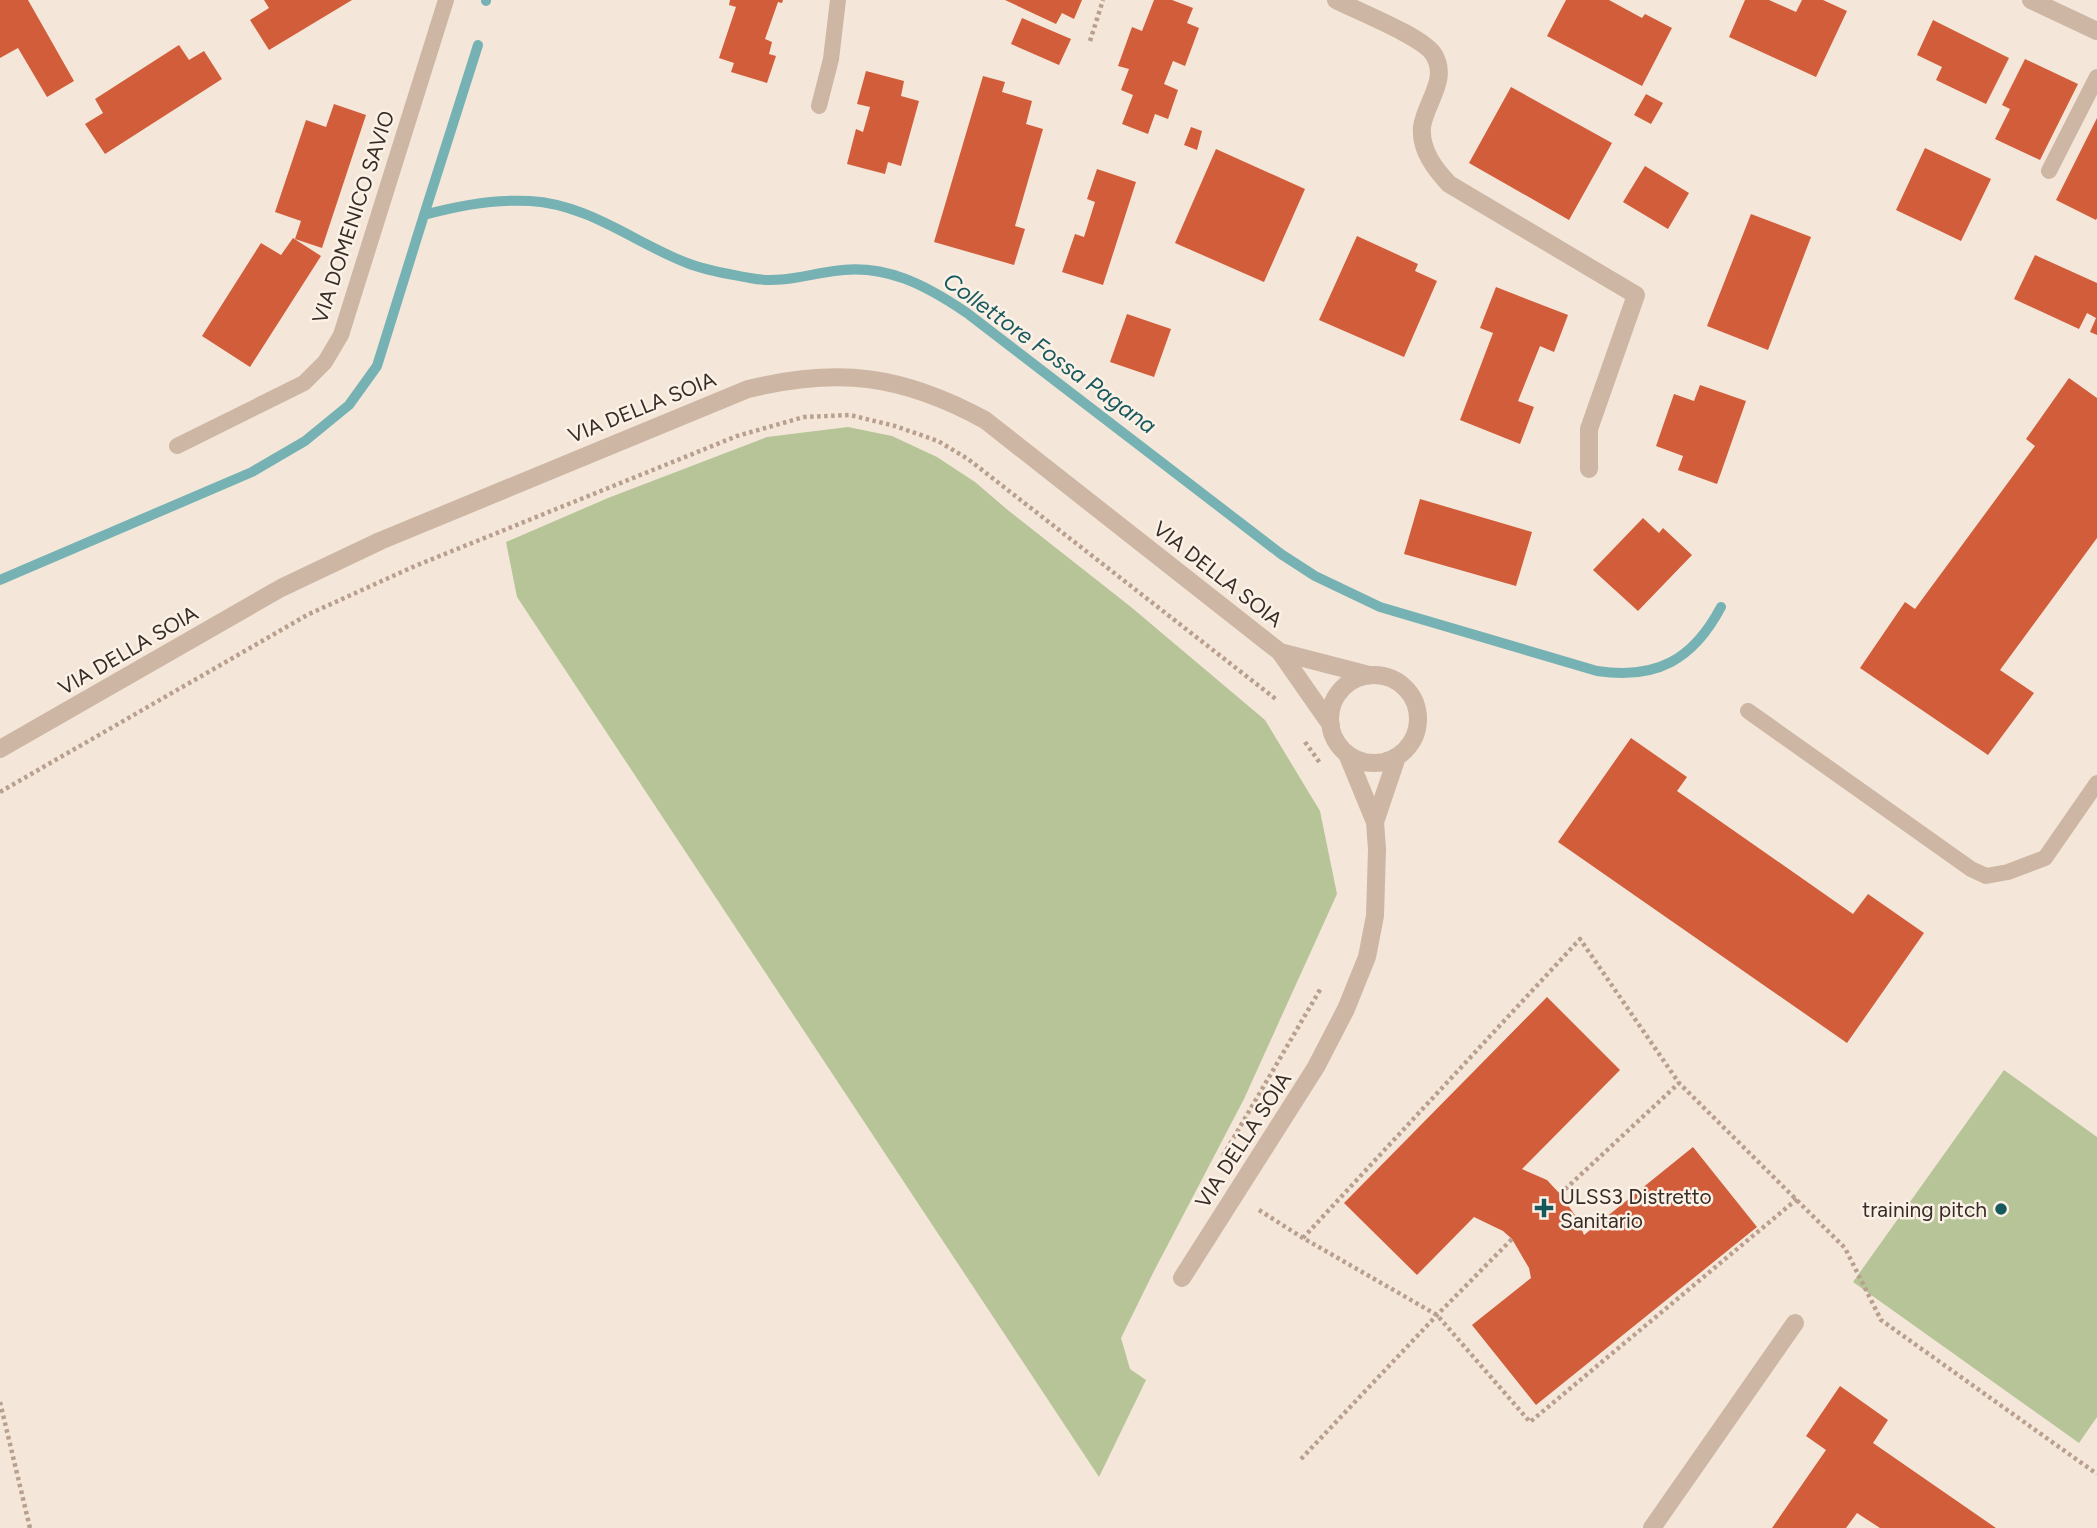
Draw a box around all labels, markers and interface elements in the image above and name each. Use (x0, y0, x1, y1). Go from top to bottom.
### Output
street label: VIA DOMENICO SAVIO (307, 108, 399, 326)
water label: Collettore Fossa Pagana (938, 266, 1162, 440)
street label: VIA DELLA SOIA (565, 366, 719, 448)
street label: VIA DELLA SOIA (1148, 516, 1288, 632)
street label: VIA DELLA SOIA (54, 600, 202, 700)
street label: VIA DELLA SOIA (1190, 1067, 1296, 1213)
place label: ULSS3 Distretto Sanitario (1560, 1184, 1712, 1233)
place label: training pitch (1862, 1197, 1987, 1222)
marker: ULSS3 Distretto Sanitario (1534, 1198, 1554, 1218)
marker: training pitch (1993, 1201, 2009, 1217)

